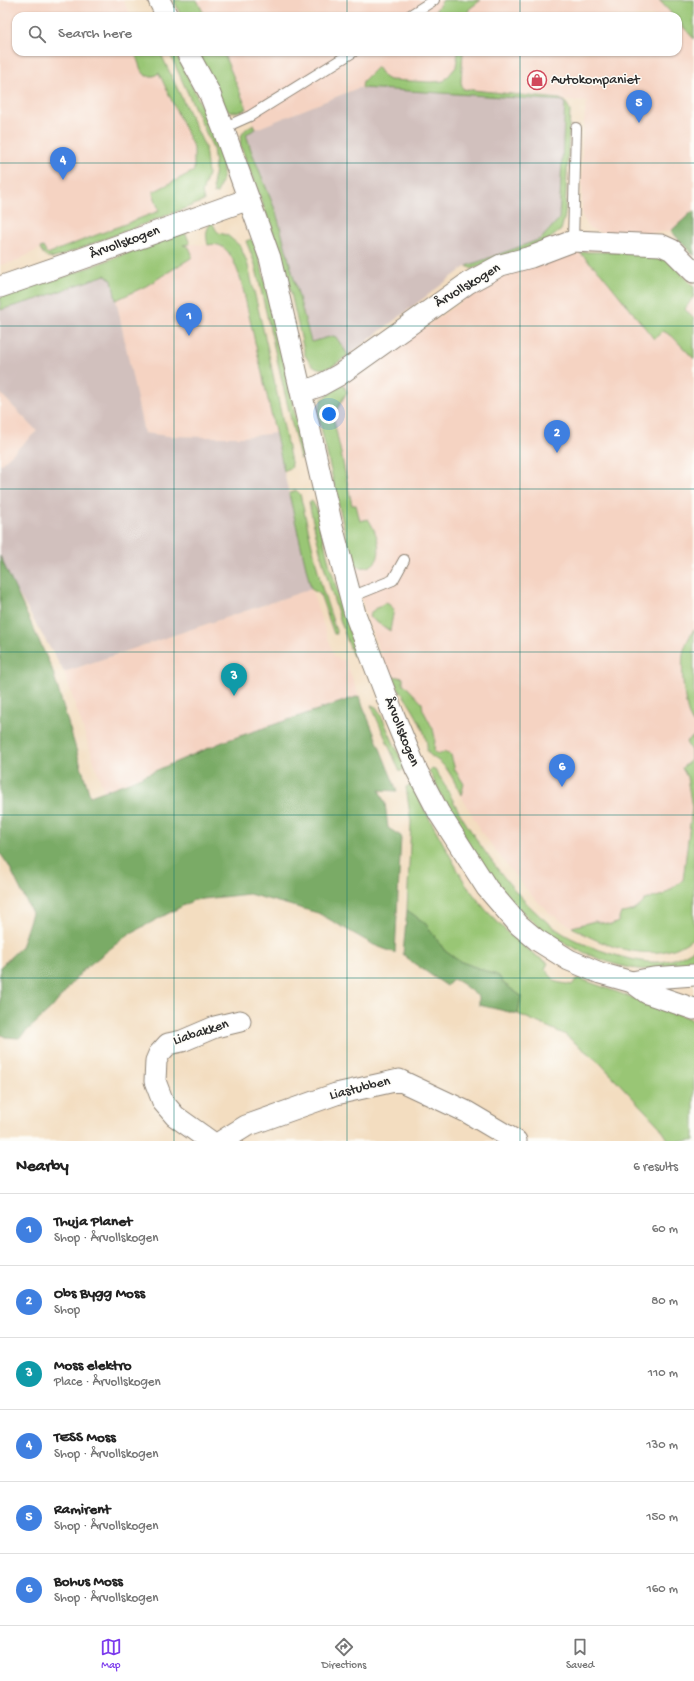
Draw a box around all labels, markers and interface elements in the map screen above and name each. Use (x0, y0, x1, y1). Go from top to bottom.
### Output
search box (12, 12, 682, 56)
icon: search (26, 23, 48, 45)
text: Search here (58, 25, 132, 43)
shop icon: Autokompaniet (526, 69, 548, 91)
place label: Autokompaniet (551, 72, 641, 89)
pin: 5 (626, 90, 652, 123)
pin: 4 (50, 147, 76, 180)
street label: Årvollskogen (88, 222, 163, 264)
street label: Årvollskogen (432, 260, 504, 312)
pin: 1 (176, 303, 202, 336)
your location (319, 404, 339, 424)
pin: 2 (544, 420, 570, 453)
pin: 3 (221, 663, 247, 696)
street label: Årvollskogen (379, 695, 423, 769)
pin: 6 (549, 754, 575, 787)
street label: Liabakken (171, 1016, 231, 1050)
street label: Liastubben (328, 1073, 392, 1105)
text: Nearby (16, 1157, 69, 1177)
text: 6 results (633, 1160, 678, 1175)
text: Thuja Planet (54, 1213, 132, 1231)
text: 1 (26, 1222, 32, 1237)
text: 60 m (652, 1222, 678, 1237)
text: Shop · Årvollskogen (54, 1231, 158, 1246)
text: Obs Bygg Moss (54, 1285, 145, 1303)
text: 2 (26, 1294, 32, 1309)
text: 80 m (651, 1294, 678, 1309)
text: Shop (54, 1303, 80, 1318)
text: Moss elektro (54, 1357, 131, 1375)
text: 3 (26, 1366, 32, 1381)
text: 110 m (648, 1366, 678, 1381)
text: Place · Årvollskogen (54, 1375, 161, 1390)
text: TESS Moss (54, 1429, 116, 1447)
text: 4 (26, 1438, 32, 1453)
text: 130 m (646, 1438, 678, 1453)
text: Shop · Årvollskogen (54, 1447, 158, 1462)
text: Ramirent (54, 1501, 110, 1519)
text: 5 (26, 1510, 32, 1525)
text: 150 m (646, 1510, 678, 1525)
text: Shop · Årvollskogen (54, 1519, 158, 1534)
text: Bohus Moss (54, 1573, 123, 1591)
text: 6 (26, 1582, 32, 1597)
text: 160 m (646, 1582, 678, 1597)
text: Shop · Årvollskogen (54, 1591, 158, 1606)
tab: Map (100, 1636, 122, 1672)
tab: Directions (322, 1636, 366, 1672)
tab: Saved (566, 1636, 594, 1672)

